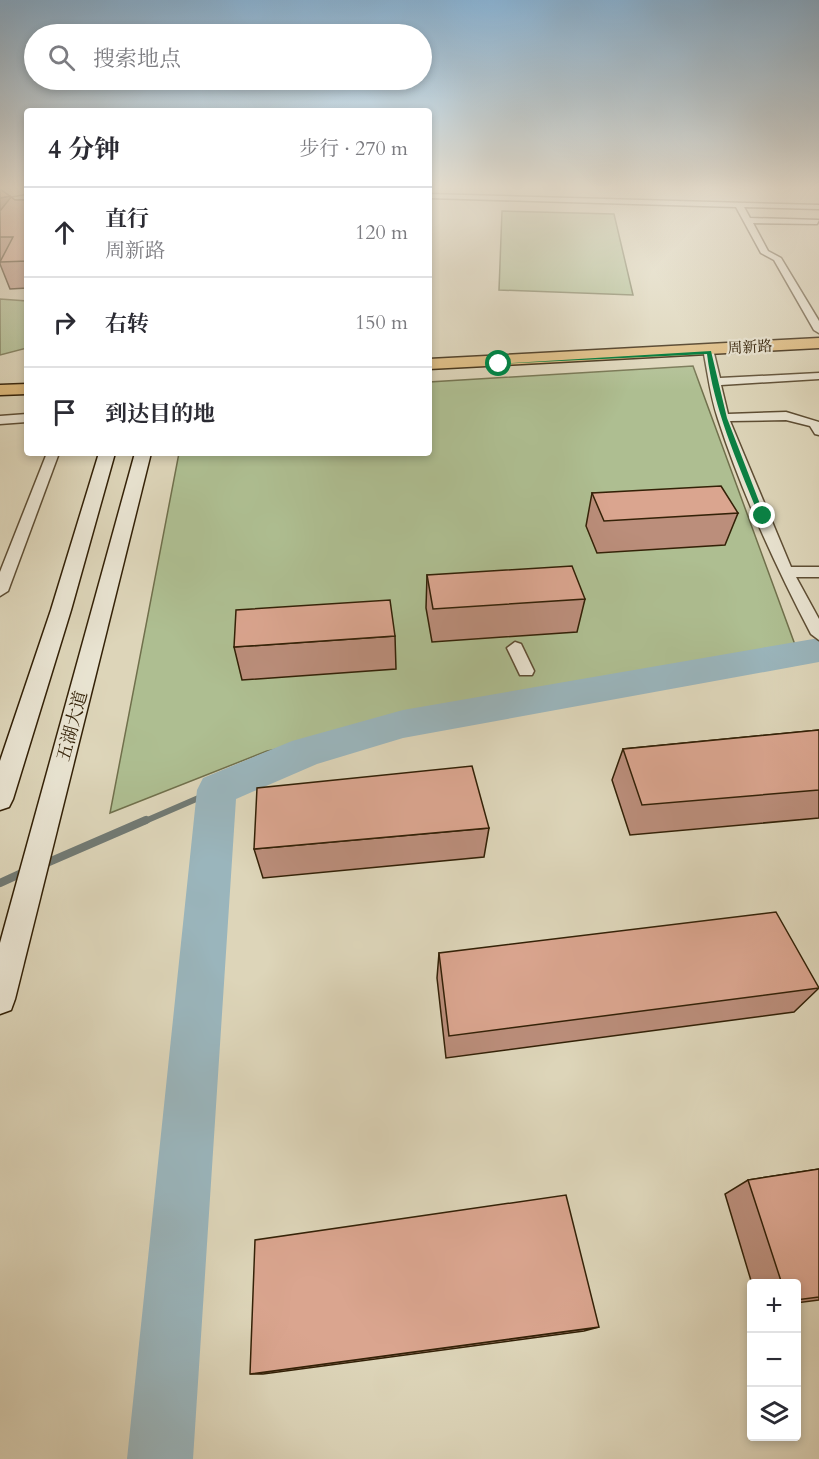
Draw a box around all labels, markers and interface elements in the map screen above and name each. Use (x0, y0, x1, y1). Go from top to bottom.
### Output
search box (24, 24, 432, 90)
icon: search (45, 41, 78, 74)
text: 搜索地点 (93, 44, 181, 74)
text: 4 分钟 (48, 132, 120, 167)
text: 步行 · 270 m (299, 135, 408, 162)
text: 直行 (105, 204, 149, 234)
icon: ahead (48, 216, 81, 249)
text: 120 m (355, 219, 408, 246)
text: 周新路 (105, 237, 165, 264)
icon: right (48, 306, 81, 339)
text: 右转 (105, 309, 149, 339)
text: 150 m (355, 309, 408, 336)
street label: 周新路 (727, 336, 773, 358)
route start (485, 350, 511, 376)
icon: arrive (48, 396, 81, 429)
text: 到达目的地 (105, 399, 215, 429)
route end (749, 502, 775, 528)
street label: 五湖大道 (51, 688, 94, 764)
map controls (747, 1279, 801, 1441)
button: + (747, 1279, 801, 1333)
button: − (747, 1333, 801, 1387)
button: layers (747, 1387, 801, 1441)

